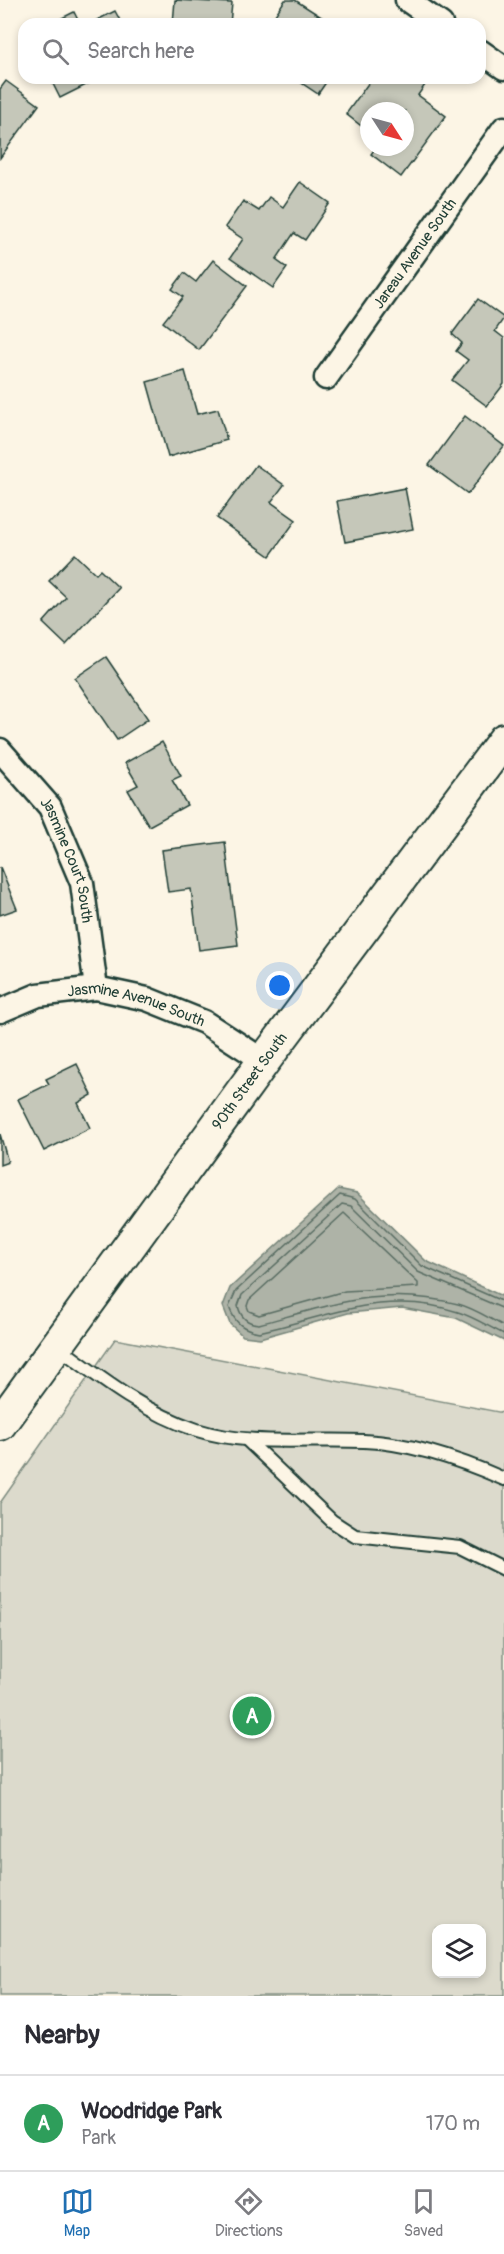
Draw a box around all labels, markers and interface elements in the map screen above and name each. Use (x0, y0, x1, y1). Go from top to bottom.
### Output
search box (18, 18, 486, 84)
icon: search (39, 35, 72, 68)
text: Search here (87, 37, 194, 65)
north arrow (360, 102, 414, 156)
street label: Jareau Avenue South (369, 195, 461, 313)
street label: Jasmine Court South (36, 793, 96, 924)
your location (265, 971, 294, 1000)
street label: Jasmine Avenue South (66, 978, 207, 1031)
street label: 90th Street South (208, 1029, 292, 1134)
pin: A (232, 1694, 272, 1738)
map controls (432, 1924, 486, 1978)
button: layers (432, 1924, 486, 1978)
text: Nearby (24, 2019, 100, 2051)
text: Woodridge Park (81, 2097, 222, 2125)
text: A (37, 2111, 50, 2136)
text: 170 m (426, 2111, 480, 2136)
text: Park (81, 2125, 116, 2150)
tab: Map (61, 2185, 94, 2241)
tab: Directions (215, 2185, 283, 2241)
tab: Saved (404, 2185, 443, 2241)

